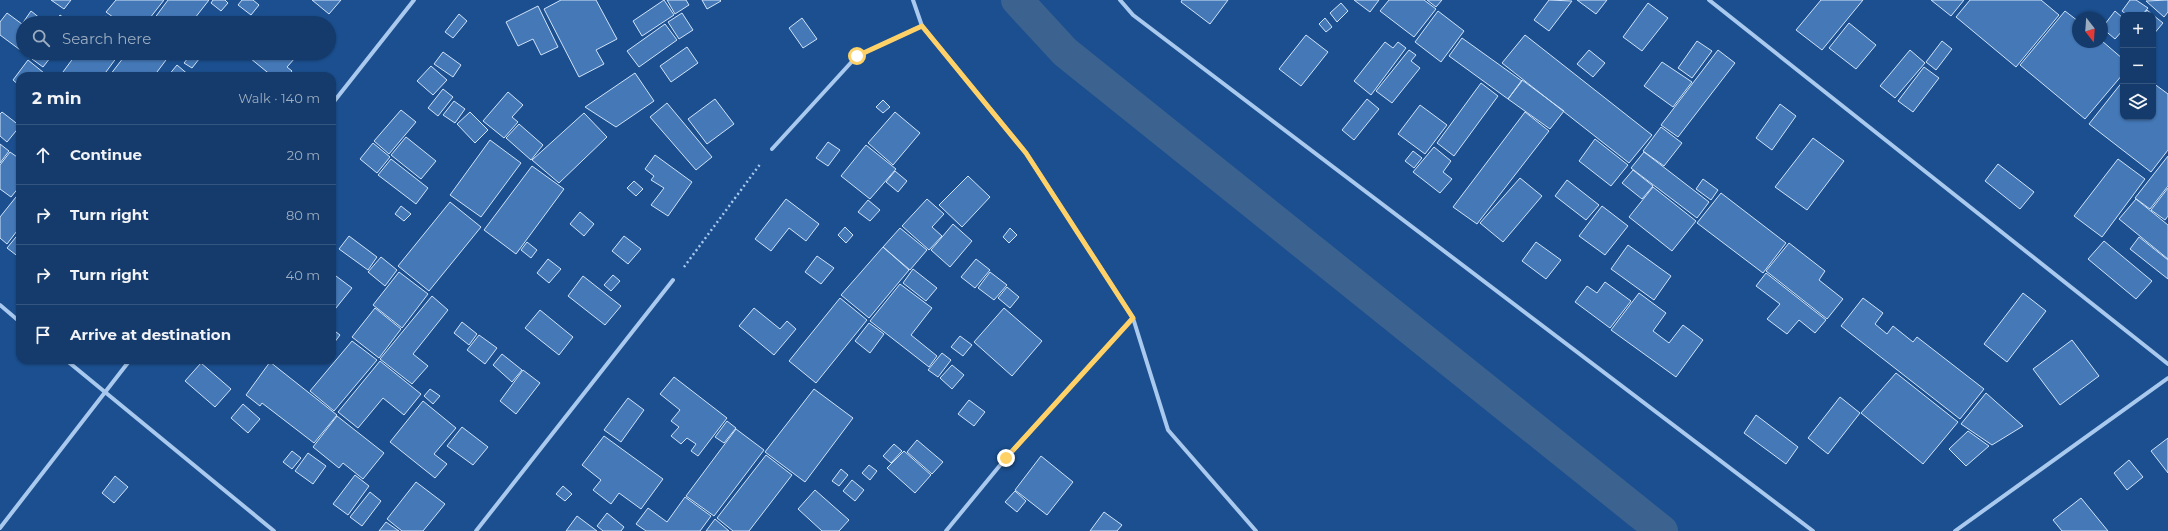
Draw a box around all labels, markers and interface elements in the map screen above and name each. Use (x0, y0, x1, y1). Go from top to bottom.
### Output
north arrow (2072, 12, 2108, 48)
map controls (2120, 12, 2156, 120)
button: + (2120, 12, 2156, 48)
search box (16, 16, 336, 60)
icon: search (30, 27, 52, 49)
text: Search here (62, 29, 151, 48)
route start (848, 47, 866, 65)
button: − (2120, 48, 2156, 84)
button: layers (2120, 84, 2156, 120)
text: 2 min (32, 88, 82, 108)
text: Walk · 140 m (238, 90, 320, 106)
icon: ahead (32, 144, 54, 166)
text: Continue (70, 145, 142, 164)
text: 20 m (287, 147, 320, 163)
icon: right (32, 204, 54, 226)
text: Turn right (70, 205, 149, 224)
text: 80 m (286, 207, 320, 223)
icon: right (32, 264, 54, 286)
text: Turn right (70, 265, 149, 284)
text: 40 m (286, 267, 320, 283)
icon: arrive (32, 324, 54, 346)
text: Arrive at destination (70, 325, 231, 344)
route end (997, 449, 1015, 467)

